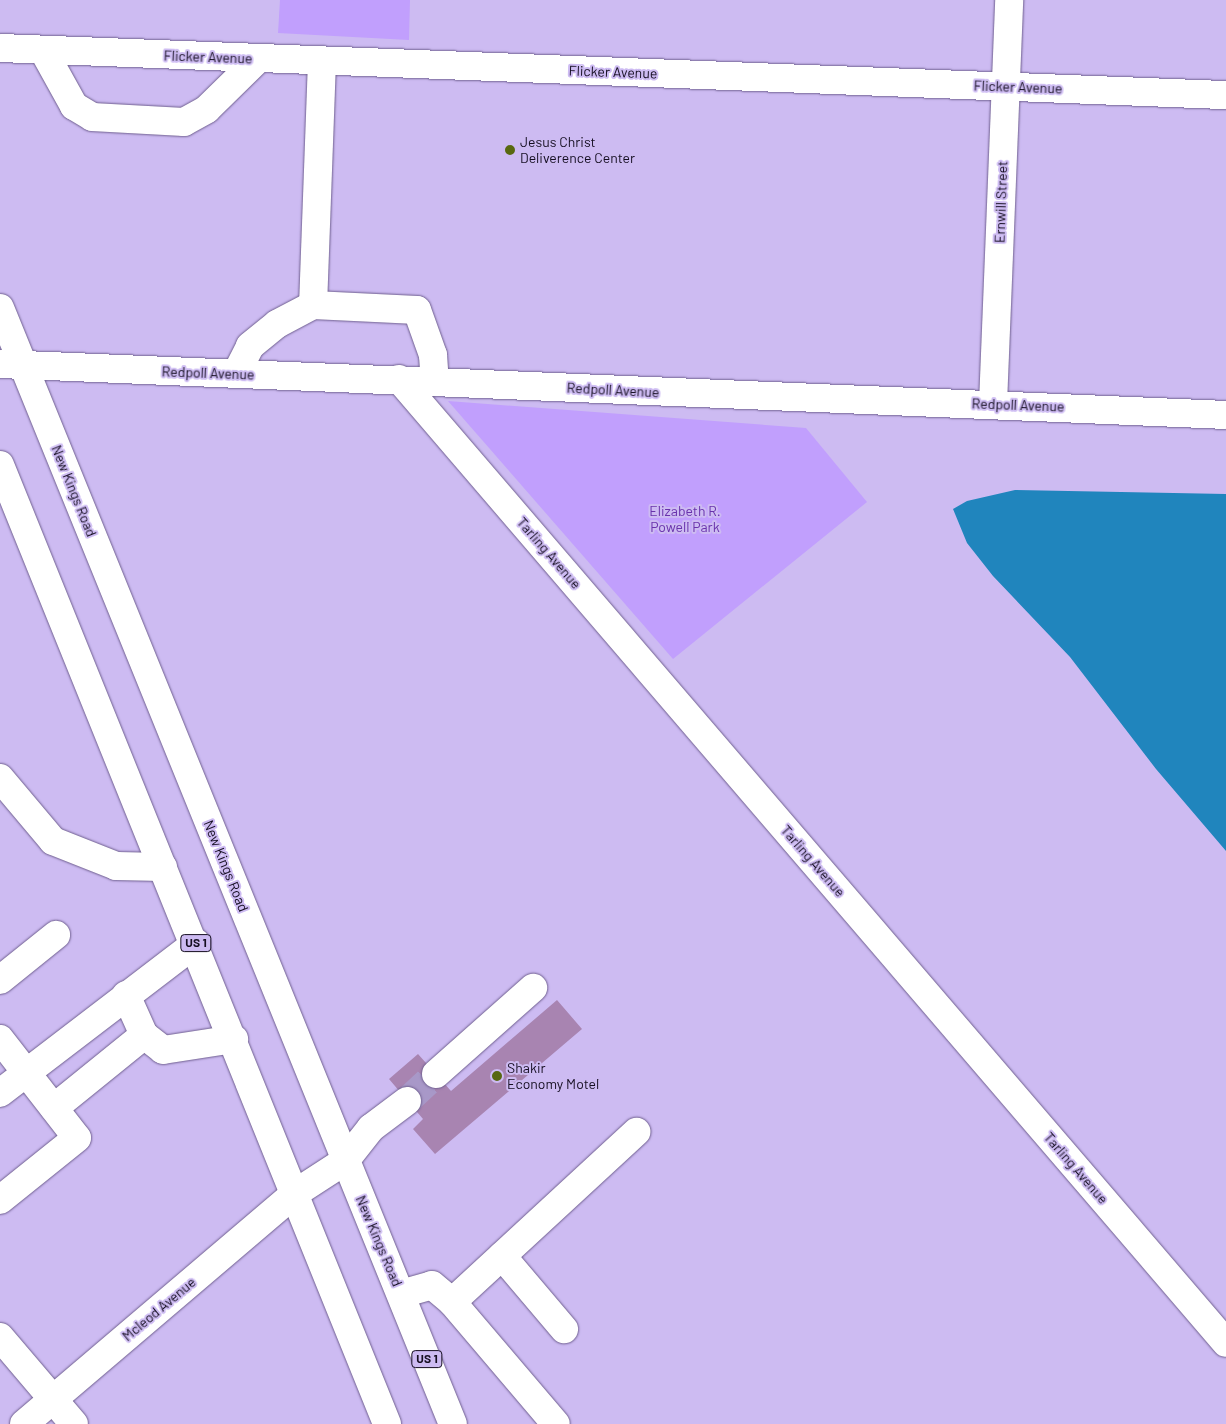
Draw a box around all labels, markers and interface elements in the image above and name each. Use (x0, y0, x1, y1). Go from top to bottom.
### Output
street label: Flicker Avenue (163, 47, 253, 67)
street label: Flicker Avenue (568, 62, 658, 82)
street label: Flicker Avenue (973, 77, 1063, 97)
place label: Jesus Christ Deliverence Center (520, 134, 635, 166)
marker: Jesus Christ Deliverence Center (504, 144, 516, 156)
street label: Ernwill Street (991, 161, 1011, 243)
street label: Redpoll Avenue (161, 363, 255, 383)
street label: Redpoll Avenue (566, 379, 660, 401)
street label: Redpoll Avenue (971, 395, 1065, 415)
street label: New Kings Road (48, 443, 100, 539)
park label: Elizabeth R. Powell Park (649, 503, 721, 536)
street label: Tarling Avenue (513, 514, 585, 592)
street label: New Kings Road (200, 818, 252, 914)
street label: Tarling Avenue (777, 822, 849, 900)
road number: US 1 (180, 934, 212, 952)
place label: Shakir Economy Motel (507, 1060, 599, 1092)
marker: Shakir Economy Motel (491, 1070, 503, 1082)
street label: Tarling Avenue (1040, 1129, 1112, 1207)
street label: New Kings Road (352, 1193, 406, 1289)
street label: Mcleod Avenue (119, 1273, 199, 1345)
road number: US 1 (411, 1350, 443, 1368)

